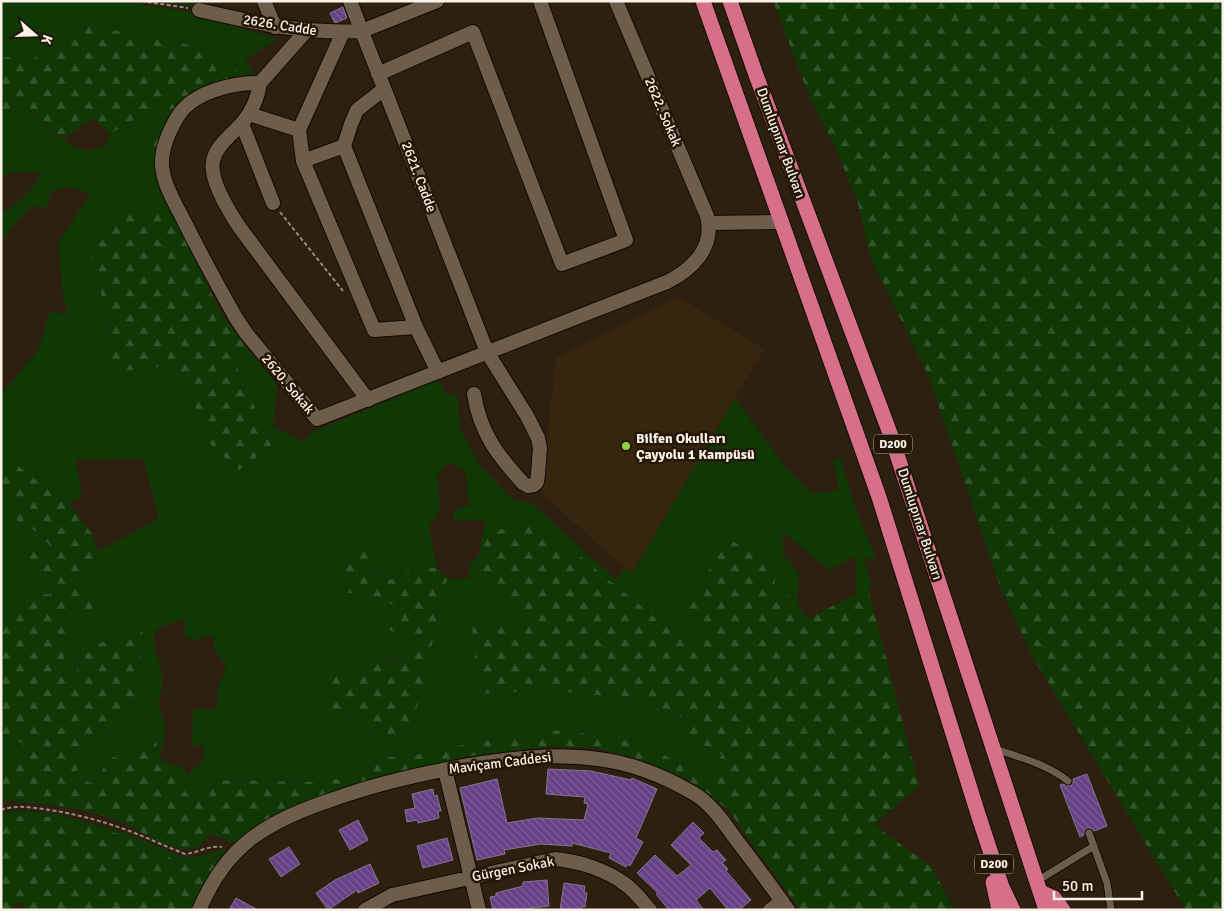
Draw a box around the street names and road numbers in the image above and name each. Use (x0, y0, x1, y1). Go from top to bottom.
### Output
street label: 2626. Cadde (242, 11, 318, 39)
street label: 2622. Sokak (641, 75, 685, 149)
street label: Dumlupınar Bulvarı (753, 85, 809, 201)
street label: 2621. Cadde (398, 139, 440, 215)
street label: 2620. Sokak (258, 350, 318, 418)
road number: D200 (874, 434, 912, 454)
street label: Dumlupınar Bulvarı (894, 466, 946, 582)
street label: Maviçam Caddesi (448, 748, 552, 778)
street label: Gürgen Sokak (471, 853, 555, 885)
road number: D200 (975, 854, 1013, 874)

